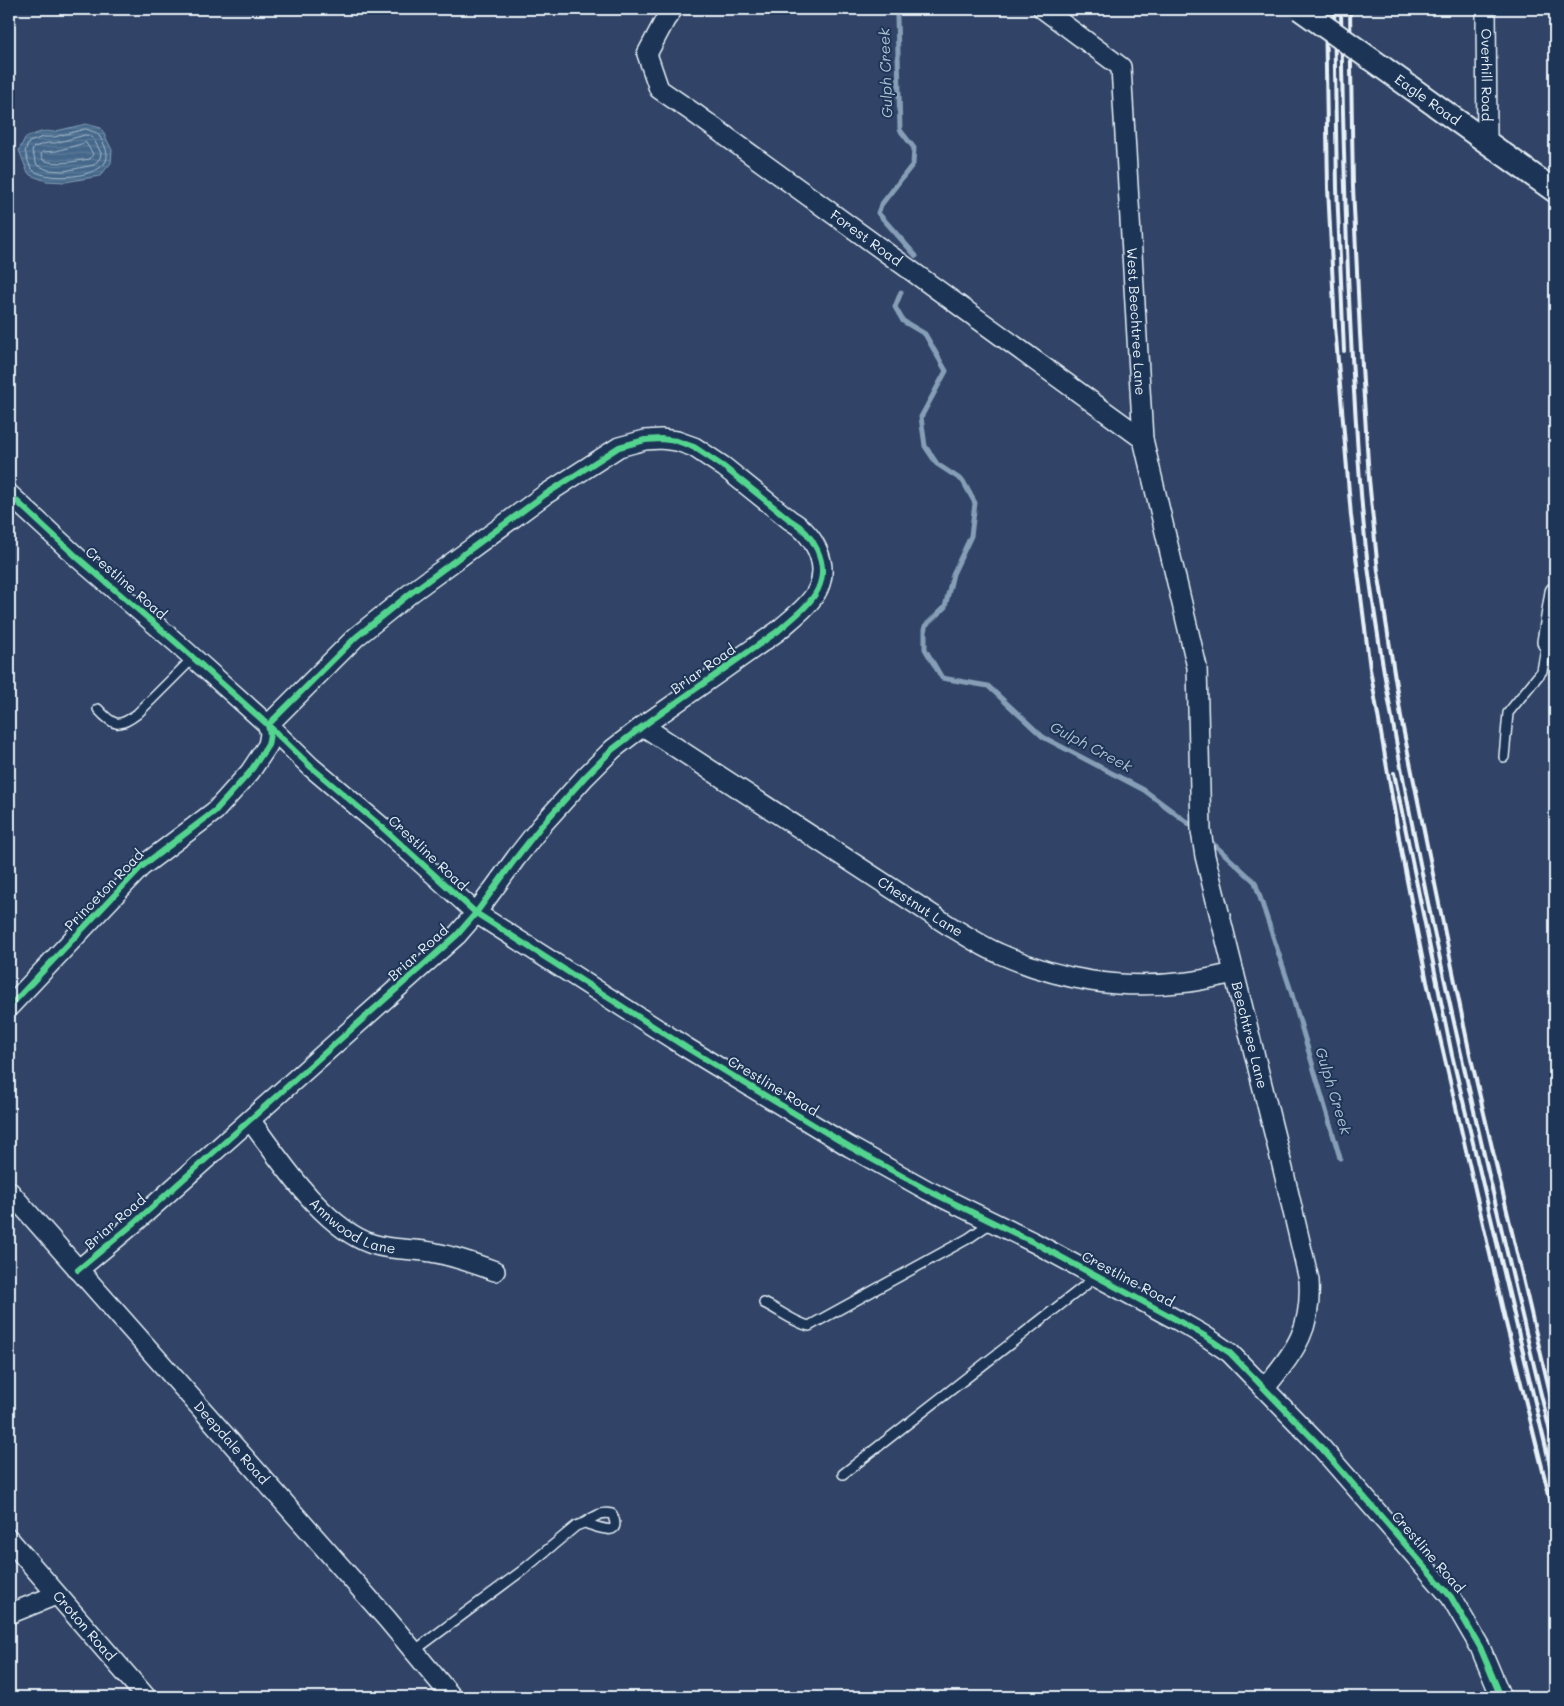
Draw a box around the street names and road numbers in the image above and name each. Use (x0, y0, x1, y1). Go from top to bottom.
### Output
street label: Overhill Road (1477, 29, 1497, 122)
street label: Eagle Road (1391, 69, 1465, 129)
street label: Forest Road (827, 205, 906, 270)
street label: West Beechtree Lane (1123, 247, 1150, 396)
street label: Crestline Road (82, 542, 171, 623)
street label: Briar Road (666, 639, 739, 698)
street label: Crestline Road (384, 811, 472, 895)
street label: Princeton Road (60, 845, 147, 934)
street label: Chestnut Lane (874, 872, 967, 941)
street label: Briar Road (383, 920, 452, 985)
street label: Beechtree Lane (1228, 979, 1273, 1090)
street label: Crestline Road (725, 1051, 822, 1120)
street label: Briar Road (80, 1190, 149, 1253)
street label: Annwood Lane (306, 1194, 397, 1258)
street label: Crestline Road (1079, 1246, 1178, 1311)
street label: Deepdale Road (190, 1397, 274, 1488)
street label: Crestline Road (1388, 1507, 1469, 1597)
street label: Croton Road (49, 1586, 120, 1665)

